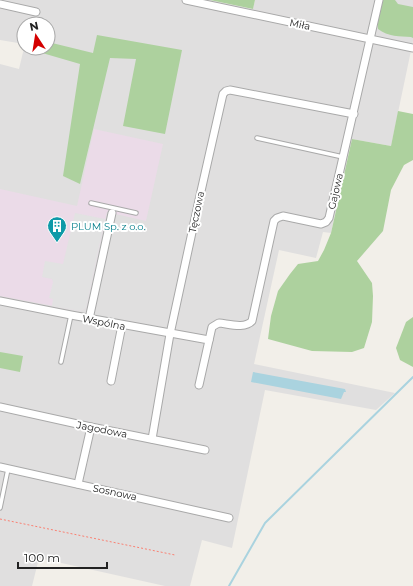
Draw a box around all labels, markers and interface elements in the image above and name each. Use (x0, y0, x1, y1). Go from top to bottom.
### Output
north arrow (16, 16, 56, 56)
street label: Miła (288, 16, 311, 33)
text: N (28, 18, 40, 34)
street label: Gajowa (325, 172, 346, 211)
street label: Tęczowa (186, 190, 207, 234)
building icon: PLUM Sp. z o.o. (46, 215, 68, 243)
place label: PLUM Sp. z o.o. (71, 220, 146, 233)
street label: Wspólna (81, 312, 127, 333)
street label: Jagodowa (74, 418, 128, 441)
street label: Sosnowa (92, 481, 138, 503)
scale bar (18, 544, 107, 570)
text: 100 m (24, 550, 60, 565)

